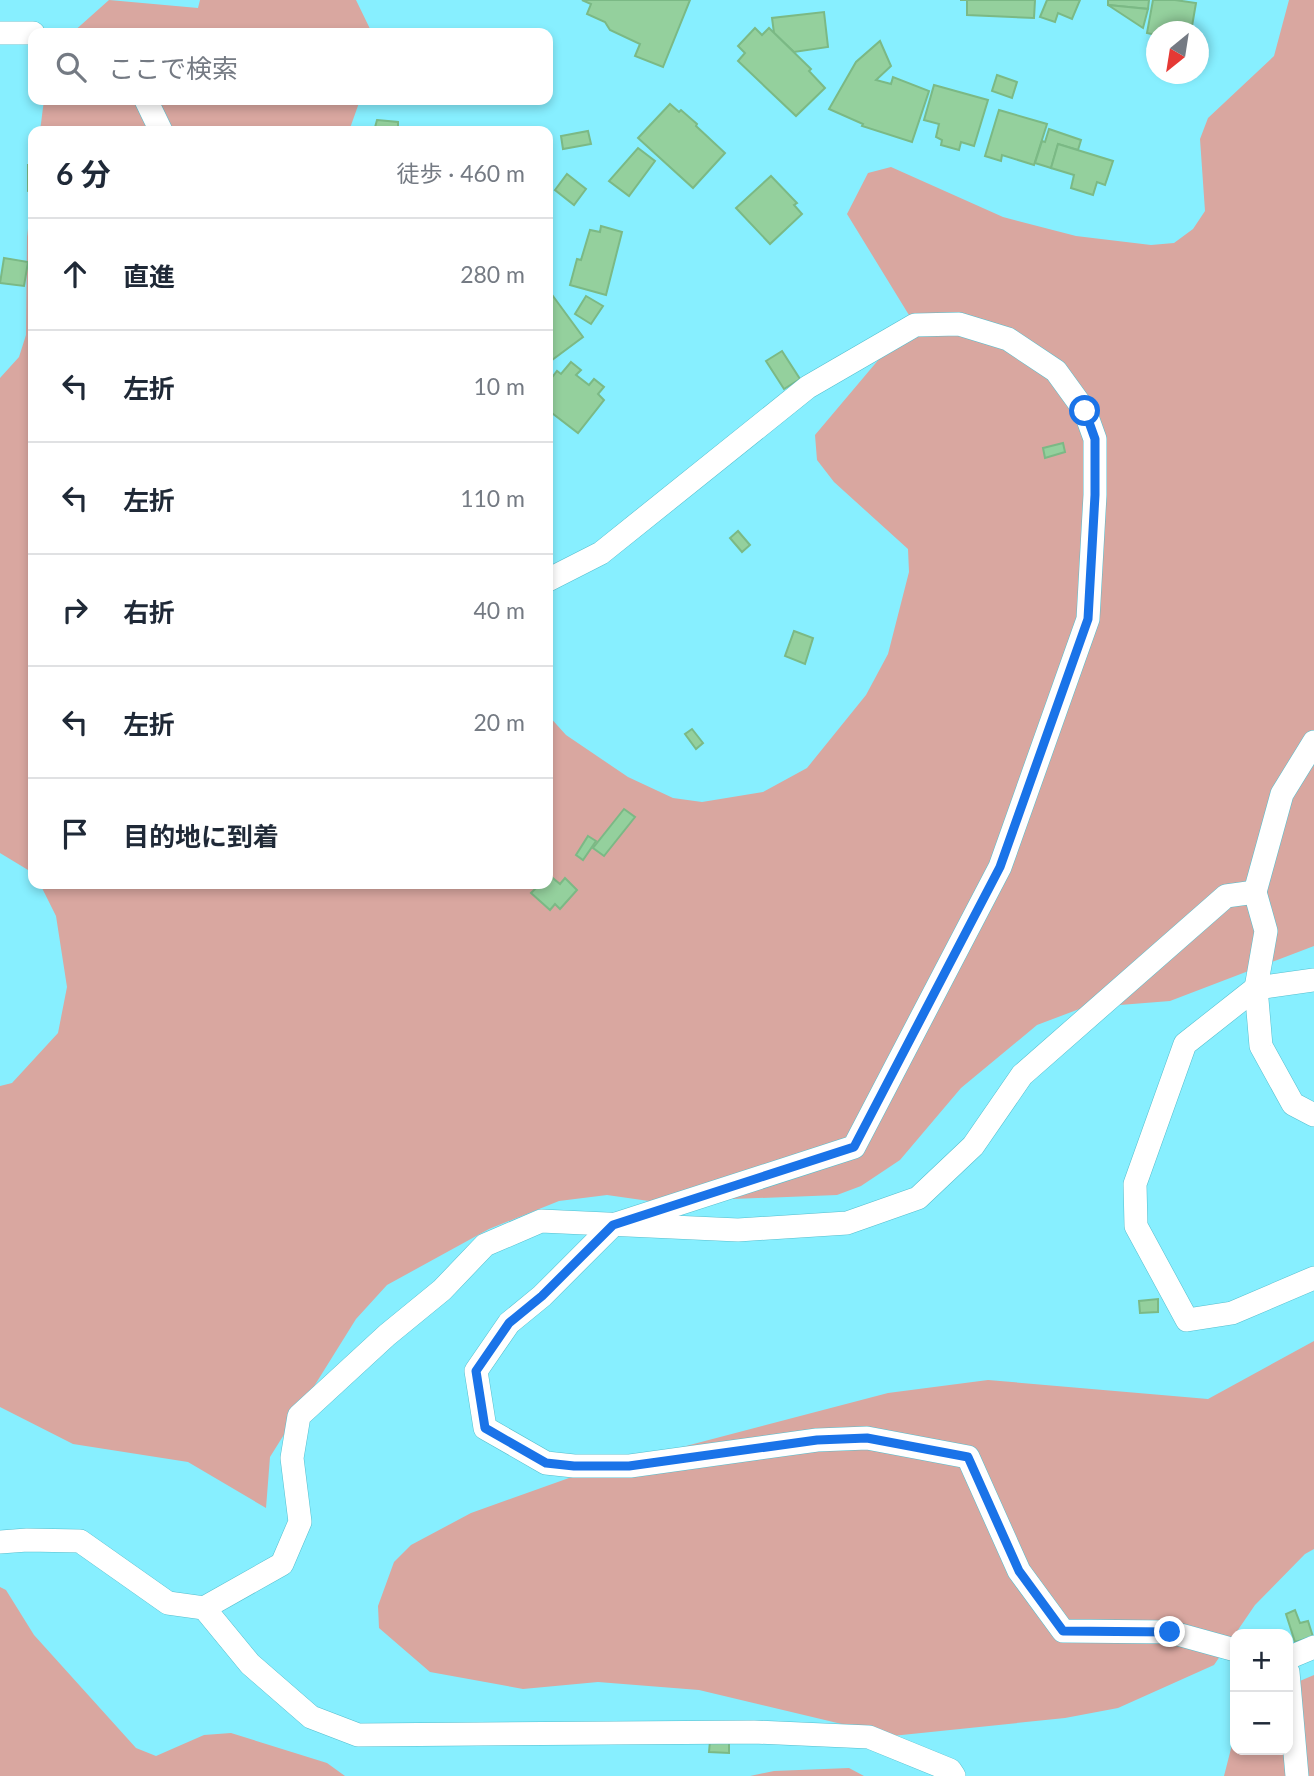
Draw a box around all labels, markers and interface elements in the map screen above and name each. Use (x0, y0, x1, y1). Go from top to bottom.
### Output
north arrow (1146, 21, 1209, 84)
search box (28, 28, 553, 105)
icon: search (52, 48, 90, 86)
text: ここで検索 (108, 52, 238, 84)
text: 6 分 (56, 155, 111, 191)
text: 徒歩 · 460 m (396, 159, 525, 187)
icon: ahead (56, 255, 94, 293)
text: 直進 (123, 260, 175, 292)
text: 280 m (460, 260, 525, 288)
icon: left (56, 367, 94, 405)
text: 左折 (123, 372, 175, 404)
text: 10 m (474, 372, 525, 400)
route start (1069, 395, 1100, 426)
icon: left (56, 479, 94, 517)
text: 左折 (123, 484, 175, 516)
text: 110 m (460, 484, 525, 512)
icon: right (56, 591, 94, 629)
text: 右折 (123, 596, 175, 628)
text: 40 m (474, 596, 525, 624)
icon: left (56, 703, 94, 741)
text: 左折 (123, 708, 175, 740)
text: 20 m (474, 708, 525, 736)
icon: arrive (56, 815, 94, 853)
text: 目的地に到着 (123, 820, 279, 852)
route end (1154, 1616, 1185, 1647)
map controls (1230, 1629, 1293, 1755)
button: + (1230, 1629, 1293, 1692)
button: − (1230, 1692, 1293, 1755)

